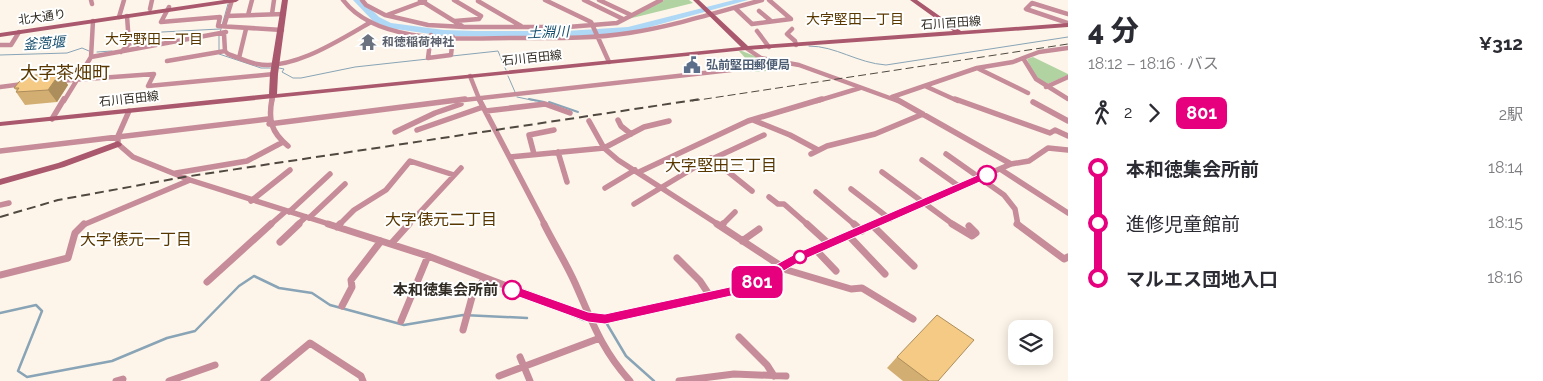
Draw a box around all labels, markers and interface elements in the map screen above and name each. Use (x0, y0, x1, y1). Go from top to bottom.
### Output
street label: 北大通り (17, 7, 67, 27)
district label: 大字堅田一丁目 (806, 11, 904, 27)
street label: 石川百田線 (921, 14, 981, 32)
text: 4 分 (1088, 14, 1139, 47)
water label: 土淵川 (527, 23, 571, 41)
district label: 大字野田一丁目 (105, 31, 203, 47)
temple icon: 和徳稲荷神社 (358, 32, 378, 52)
text: ¥312 (1479, 32, 1523, 54)
water label: 釜萢堰 (22, 33, 68, 52)
place label: 和徳稲荷神社 (382, 35, 454, 49)
street label: 石川百田線 (501, 48, 563, 68)
text: 18:12 – 18:16 · バス (1088, 54, 1219, 73)
public building icon: 弘前堅田郵便局 (682, 55, 702, 75)
place label: 弘前堅田郵便局 (706, 58, 790, 72)
district label: 大字茶畑町 (20, 62, 110, 83)
street label: 石川百田線 (98, 89, 160, 109)
icon: walk (1088, 99, 1116, 127)
icon: forward (1140, 99, 1168, 127)
text: 801 (1186, 102, 1217, 123)
text: 2 (1124, 103, 1132, 122)
text: 2駅 (1499, 105, 1523, 124)
district label: 大字堅田三丁目 (665, 156, 777, 175)
text: 本和徳集会所前 (1126, 158, 1259, 180)
text: 18:14 (1488, 158, 1523, 177)
unlabelled marker (977, 165, 997, 185)
district label: 大字俵元二丁目 (385, 210, 497, 229)
text: 進修児童館前 (1126, 213, 1240, 235)
text: 18:15 (1488, 213, 1523, 232)
district label: 大字俵元一丁目 (80, 230, 192, 249)
unlabelled marker (793, 250, 807, 264)
line badge: 801 (728, 266, 786, 298)
text: マルエス団地入口 (1126, 268, 1278, 290)
text: 18:16 (1487, 268, 1523, 287)
text: 801 (742, 271, 772, 292)
marker: 本和徳集会所前 (502, 280, 522, 300)
place label: 本和徳集会所前 (393, 281, 498, 299)
map controls (1008, 320, 1053, 365)
button: layers (1008, 320, 1053, 365)

